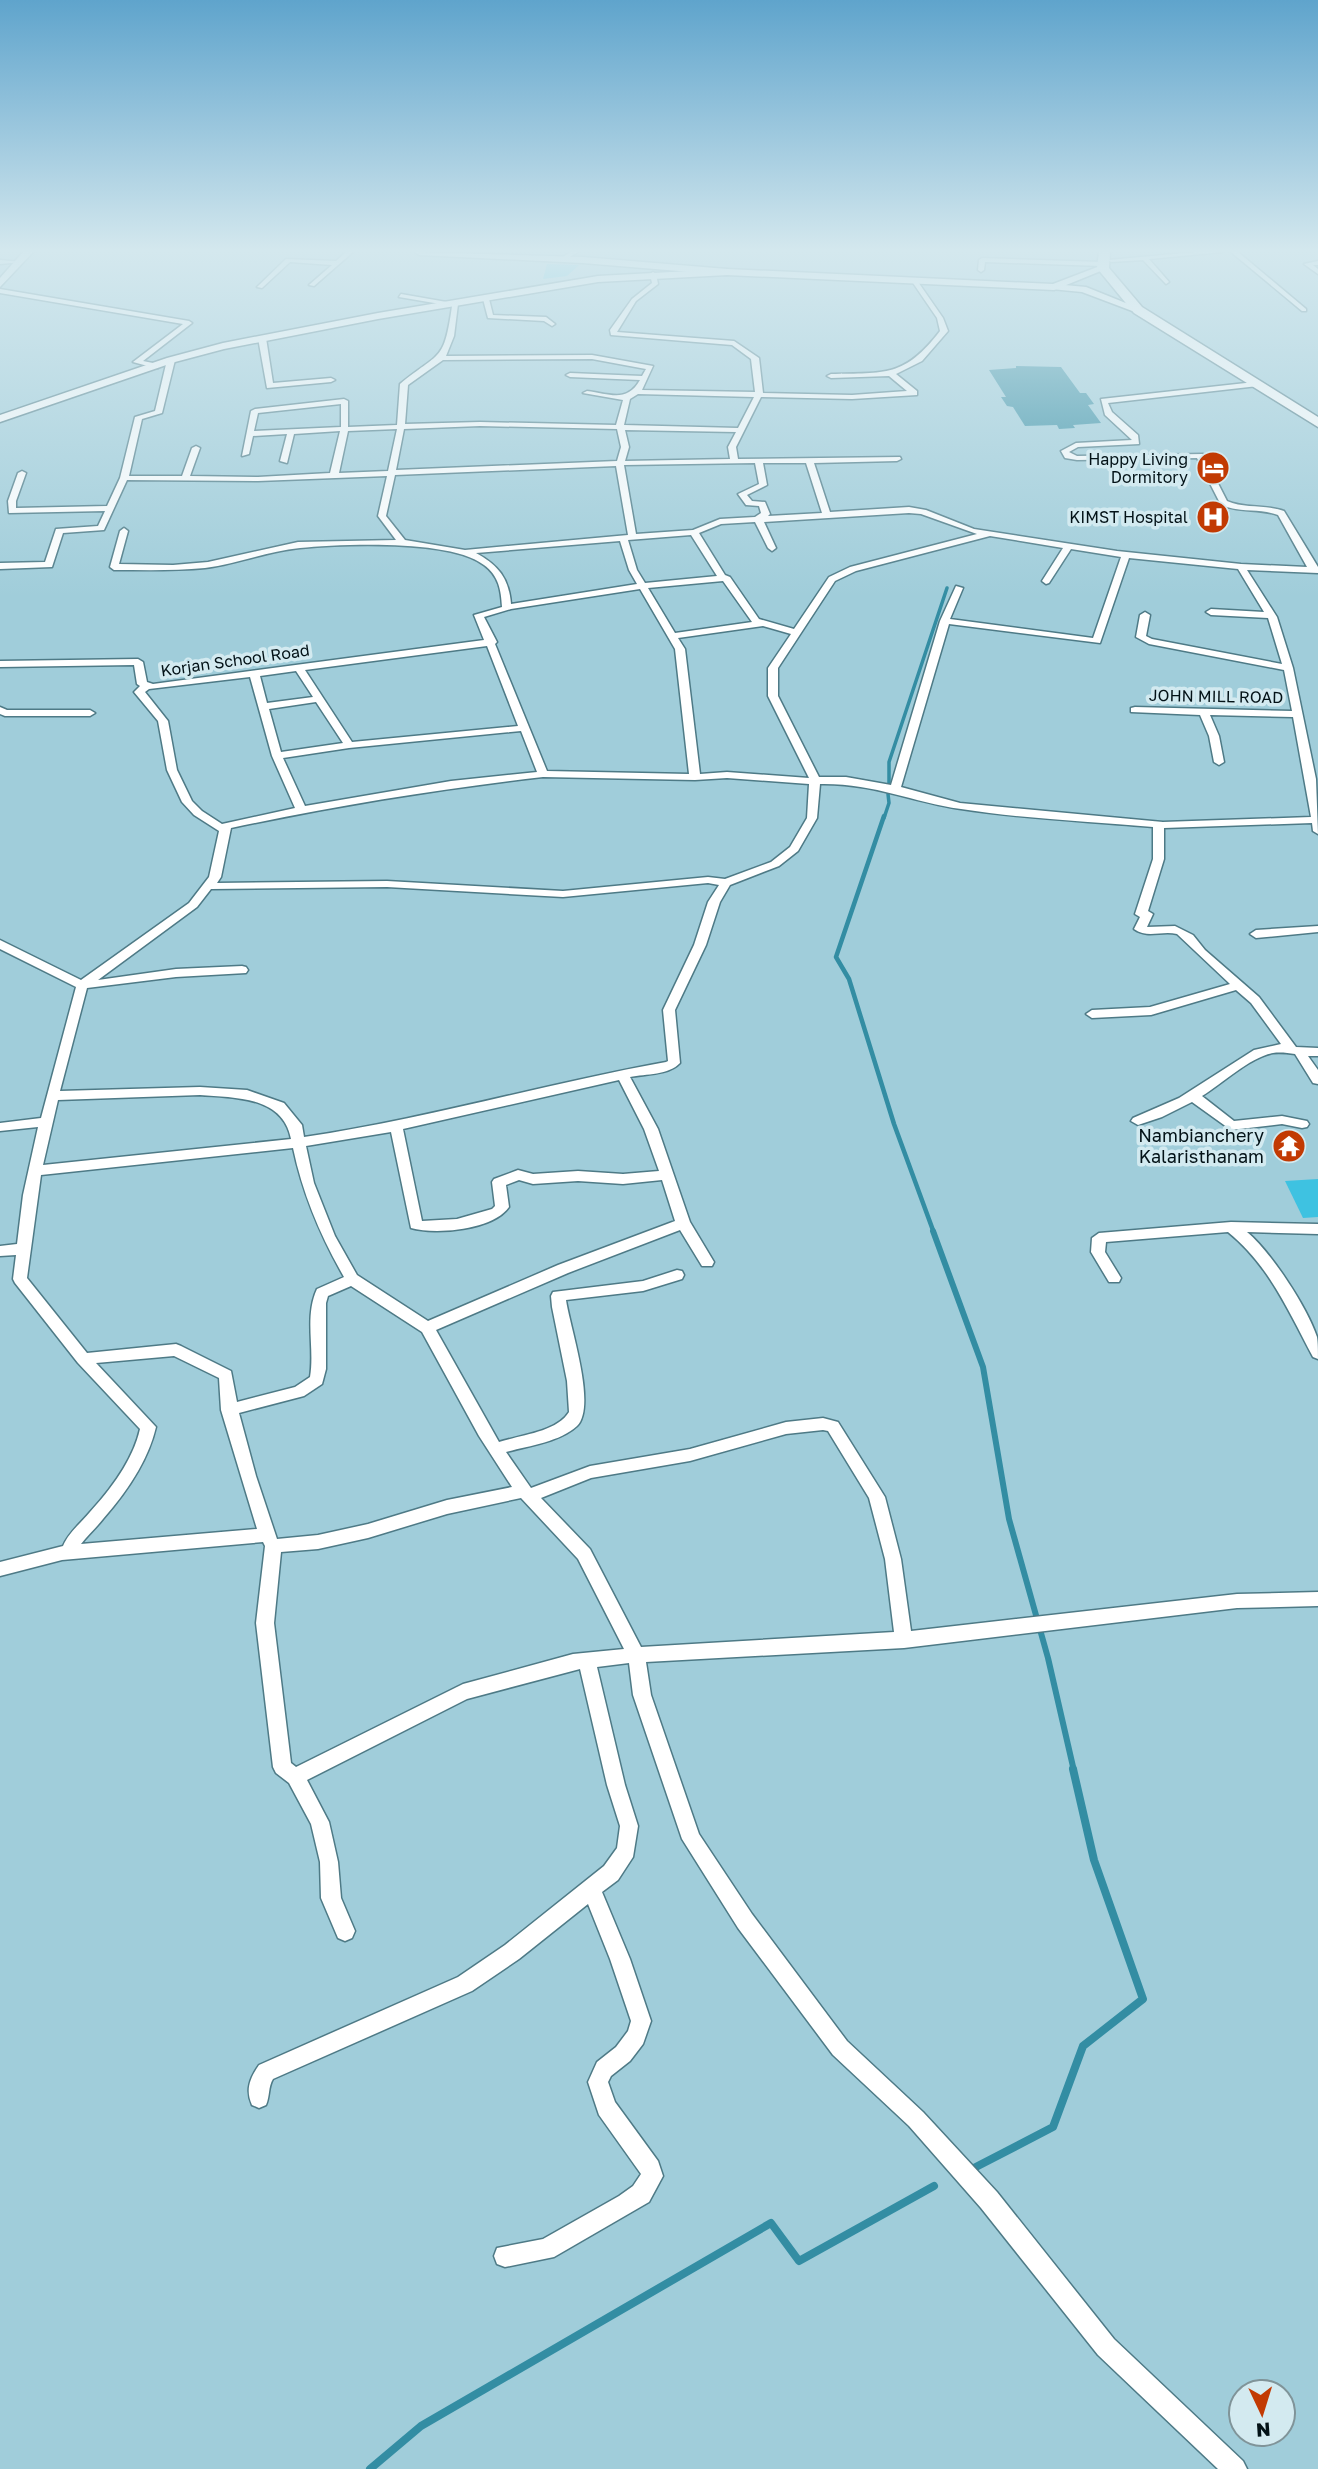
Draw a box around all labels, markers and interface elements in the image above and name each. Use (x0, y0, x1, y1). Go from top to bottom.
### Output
place label: Happy Living Dormitory (1088, 449, 1188, 487)
hotel icon: Happy Living Dormitory (1194, 449, 1232, 487)
hospital icon: KIMST Hospital (1194, 498, 1232, 536)
place label: KIMST Hospital (1069, 507, 1188, 527)
street label: Korjan School Road (159, 640, 311, 680)
street label: JOHN MILL ROAD (1149, 685, 1283, 707)
place label: Nambianchery Kalaristhanam (1138, 1124, 1264, 1167)
temple icon: Nambianchery Kalaristhanam (1270, 1127, 1308, 1165)
north arrow (1227, 2378, 1297, 2448)
text: N (1255, 2418, 1271, 2442)

